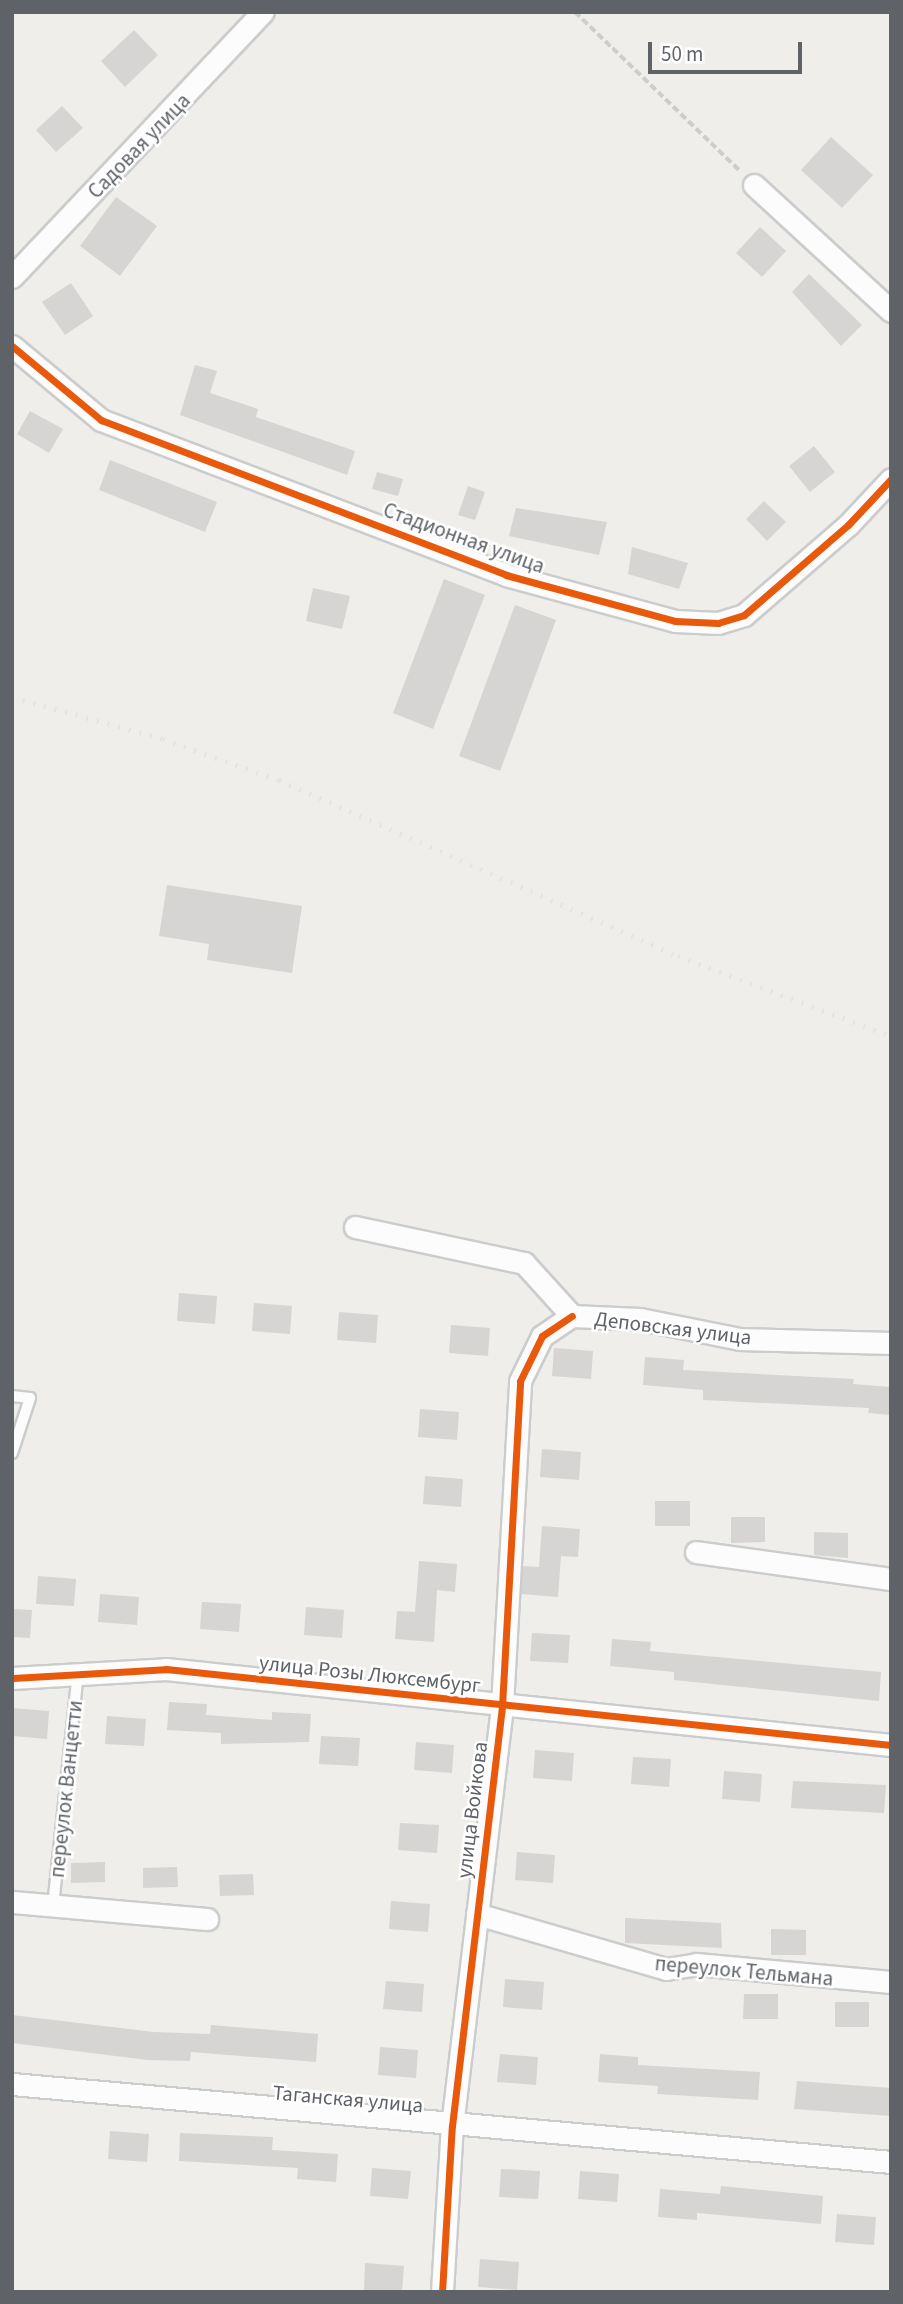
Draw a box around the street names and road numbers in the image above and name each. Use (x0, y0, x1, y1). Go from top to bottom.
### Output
street label: Садовая улица (83, 88, 195, 204)
street label: Стадионная улица (380, 497, 548, 579)
street label: Деповская улица (593, 1306, 753, 1350)
street label: улица Розы Люксембург (258, 1650, 482, 1698)
street label: переулок Ванцетти (44, 1699, 88, 1879)
street label: улица Войкова (451, 1740, 493, 1880)
street label: переулок Тельмана (654, 1951, 834, 1991)
street label: Таганская улица (272, 2080, 424, 2118)

